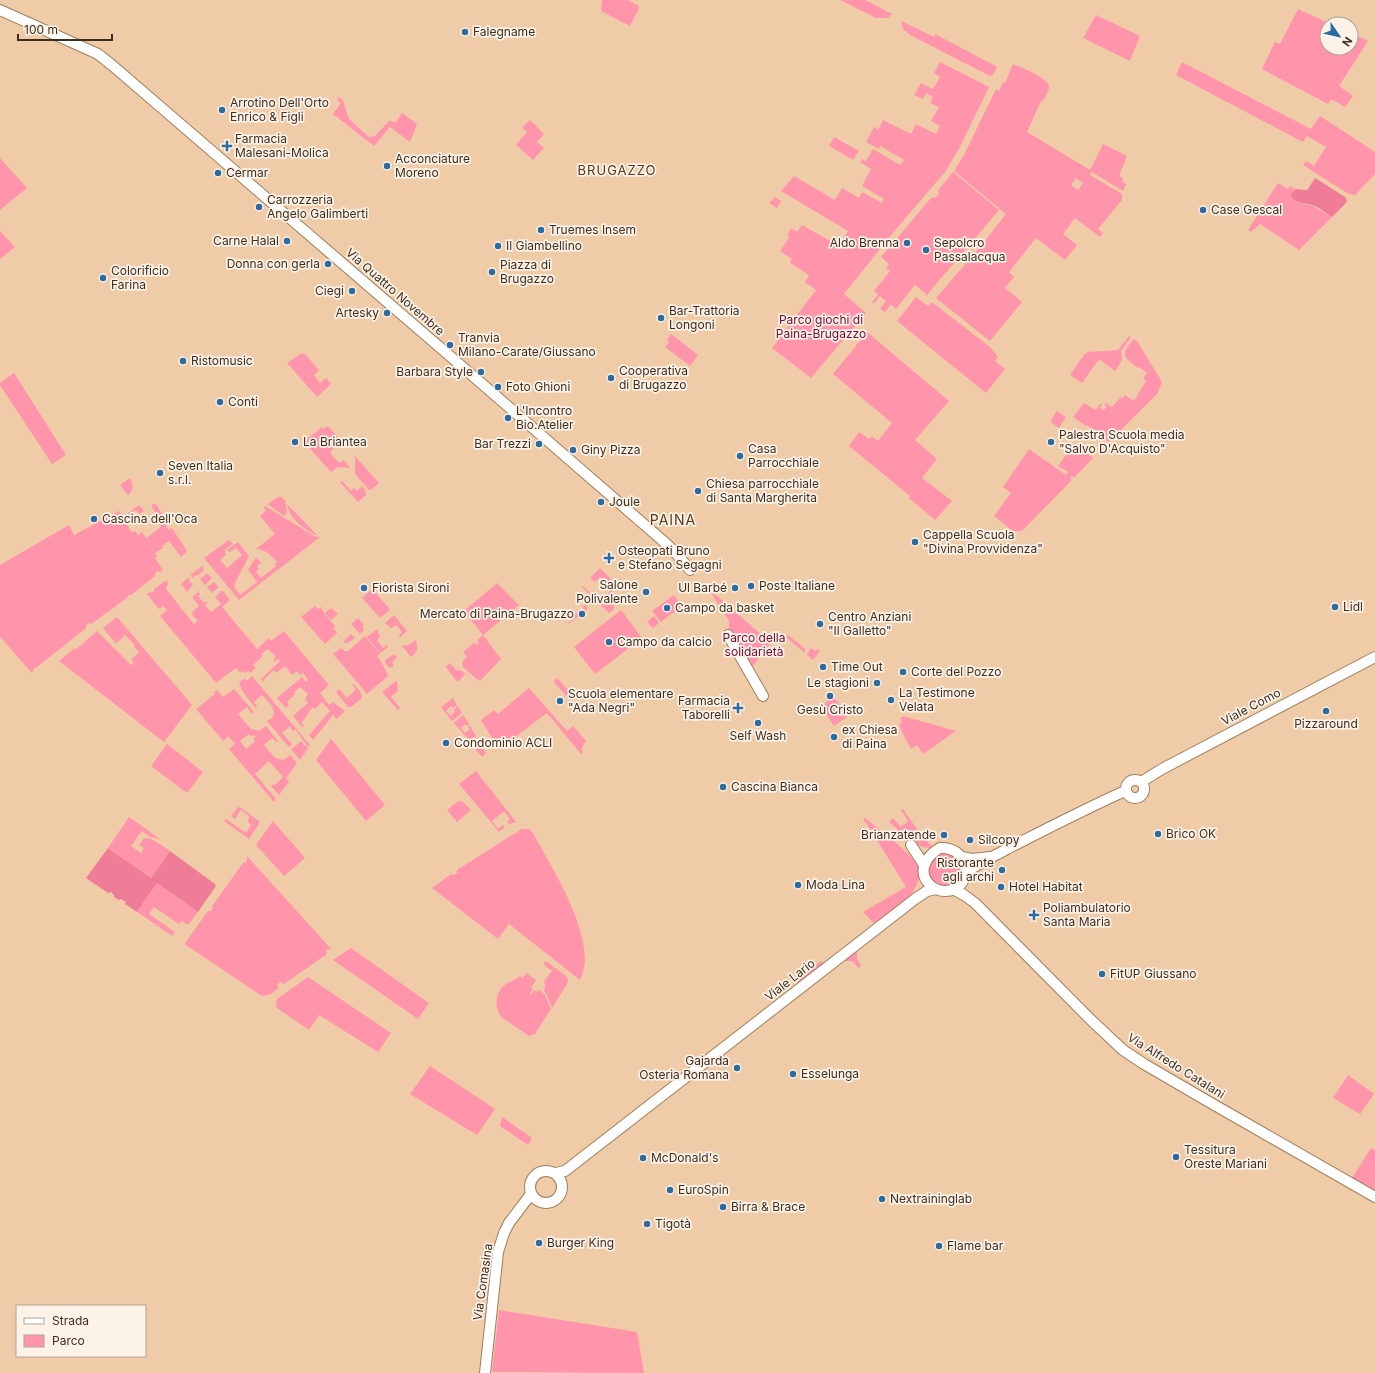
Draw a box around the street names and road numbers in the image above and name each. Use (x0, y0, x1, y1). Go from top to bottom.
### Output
street label: Via Quattro Novembre (343, 245, 448, 338)
street label: Viale Como (1219, 685, 1283, 728)
street label: Viale Lario (762, 955, 818, 1004)
street label: Via Alfredo Catalani (1125, 1030, 1228, 1102)
street label: Via Comasina (470, 1242, 495, 1321)

